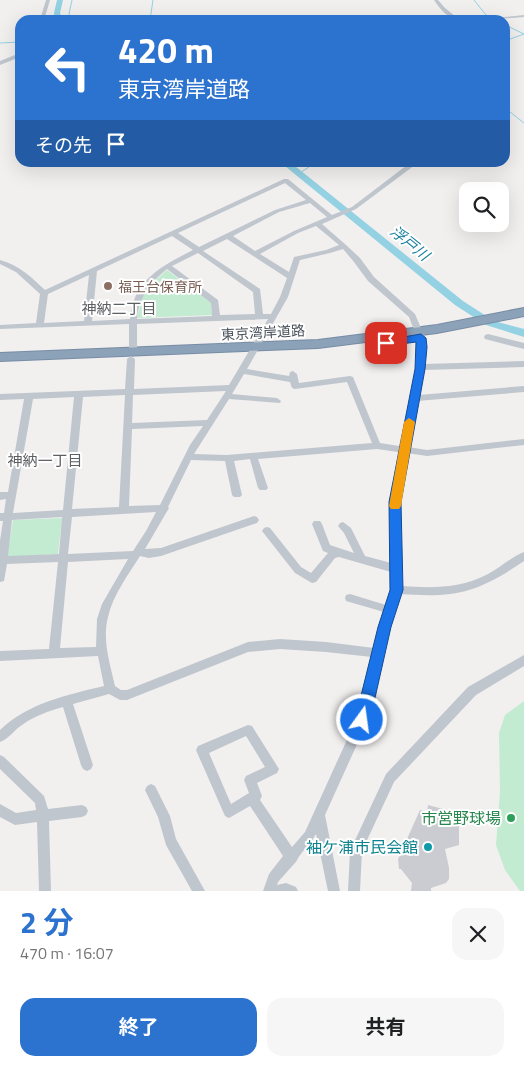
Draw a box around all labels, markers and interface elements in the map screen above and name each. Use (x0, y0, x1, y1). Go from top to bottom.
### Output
text: 420 m (118, 23, 214, 77)
icon: left (35, 35, 100, 100)
text: 東京湾岸道路 (118, 72, 250, 106)
text: その先 (35, 130, 92, 159)
icon: arrive (102, 130, 130, 158)
map controls (459, 182, 509, 232)
button: search (459, 182, 509, 232)
water label: 浮戸川 (385, 220, 436, 267)
place label: 福王台保育所 (118, 276, 202, 297)
marker: 福王台保育所 (102, 280, 114, 292)
district label: 神納二丁目 (81, 297, 157, 320)
street label: 東京湾岸道路 (221, 319, 305, 345)
pin (365, 322, 407, 364)
icon: arrive (372, 329, 400, 357)
district label: 神納一丁目 (7, 449, 83, 472)
position arrow (335, 693, 387, 745)
place label: 市営野球場 (421, 806, 501, 830)
marker: 市営野球場 (505, 812, 517, 824)
place label: 袖ケ浦市民会館 (306, 835, 418, 859)
marker: 袖ケ浦市民会館 (422, 841, 434, 853)
text: 2 分 (20, 899, 73, 945)
button: close (452, 908, 504, 960)
text: 470 m · 16:07 (20, 941, 114, 965)
button: 終了 (20, 998, 257, 1056)
button: 共有 (267, 998, 504, 1056)

